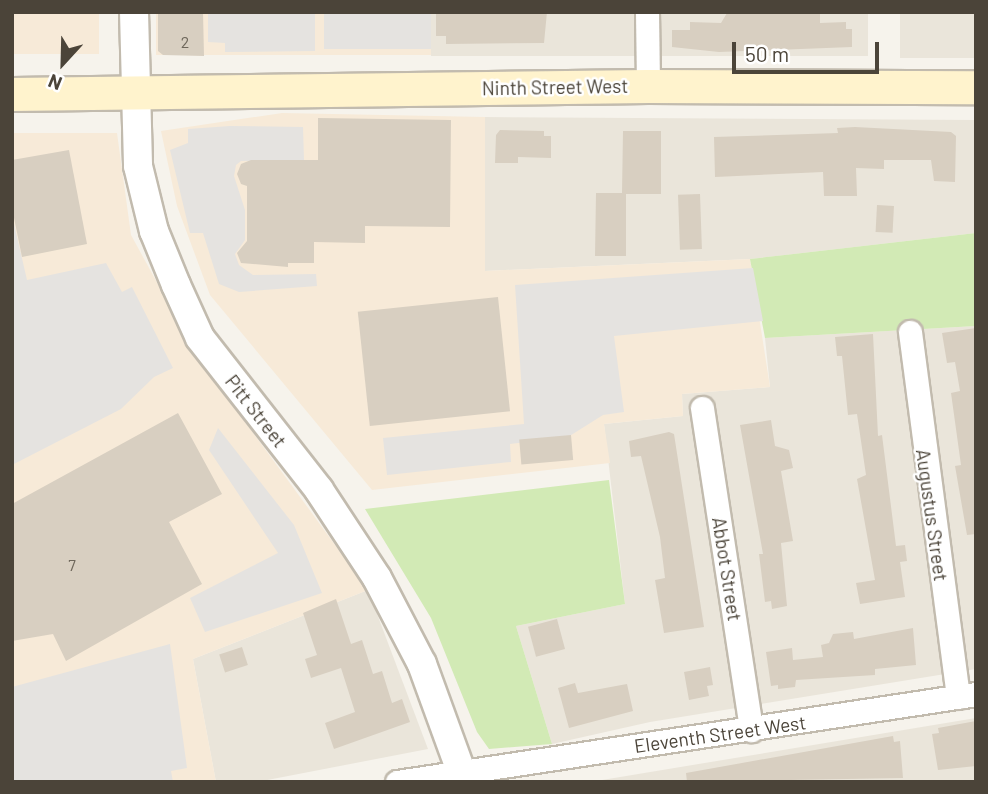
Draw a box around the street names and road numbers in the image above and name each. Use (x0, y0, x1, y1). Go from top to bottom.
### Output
street label: Ninth Street West (482, 74, 628, 100)
street label: Pitt Street (221, 370, 291, 452)
street label: Augustus Street (911, 448, 953, 582)
street label: Abbot Street (708, 515, 746, 623)
street label: Eleventh Street West (633, 711, 807, 757)

